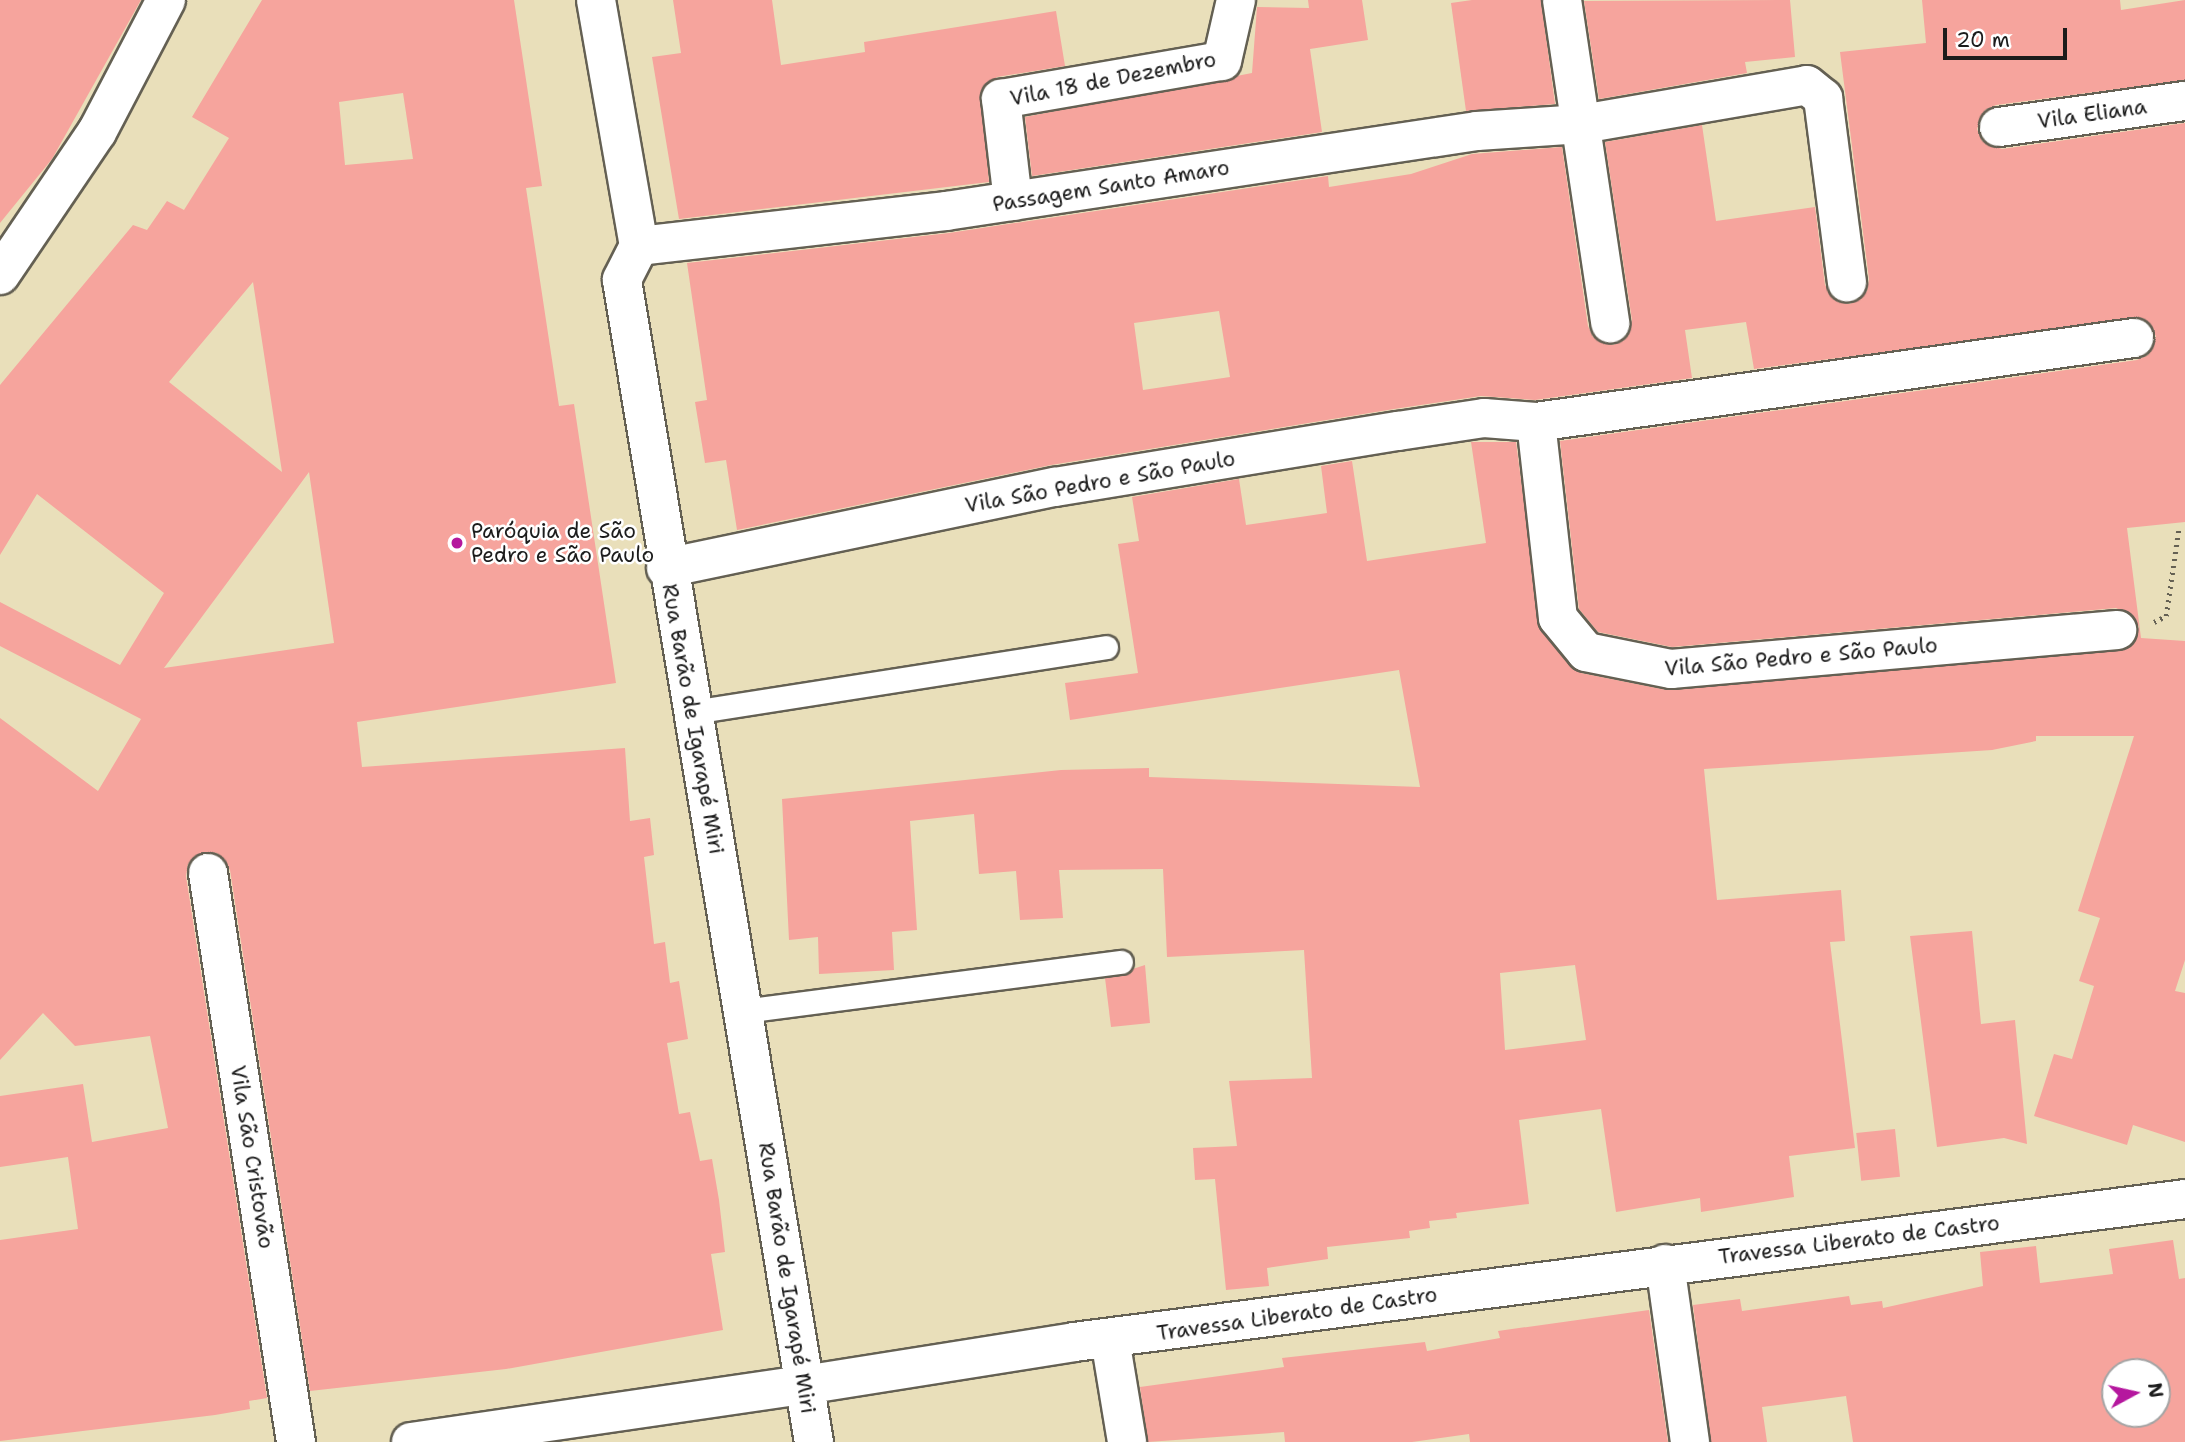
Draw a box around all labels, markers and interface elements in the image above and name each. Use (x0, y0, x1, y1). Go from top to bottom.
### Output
scale bar (1947, 14, 2071, 58)
text: 20 m (1956, 26, 2010, 54)
street label: Vila 18 de Dezembro (1008, 47, 1218, 111)
street label: Vila Eliana (2036, 94, 2148, 134)
street label: Passagem Santo Amaro (991, 155, 1231, 217)
street label: Vila São Pedro e São Paulo (963, 446, 1237, 518)
place label: Paróquia de São Pedro e São Paulo (471, 518, 654, 568)
marker: Paróquia de São Pedro e São Paulo (449, 535, 465, 551)
street label: Rua Barão de Igarapé Miri (657, 582, 729, 856)
street label: Vila São Pedro e São Paulo (1663, 633, 1939, 681)
street label: Vila São Cristovão (225, 1064, 279, 1250)
street label: Rua Barão de Igarapé Miri (753, 1141, 821, 1415)
street label: Travessa Liberato de Castro (1717, 1210, 2001, 1270)
street label: Travessa Liberato de Castro (1155, 1282, 1439, 1346)
north arrow (2101, 1358, 2171, 1428)
text: N (2142, 1381, 2169, 1399)

